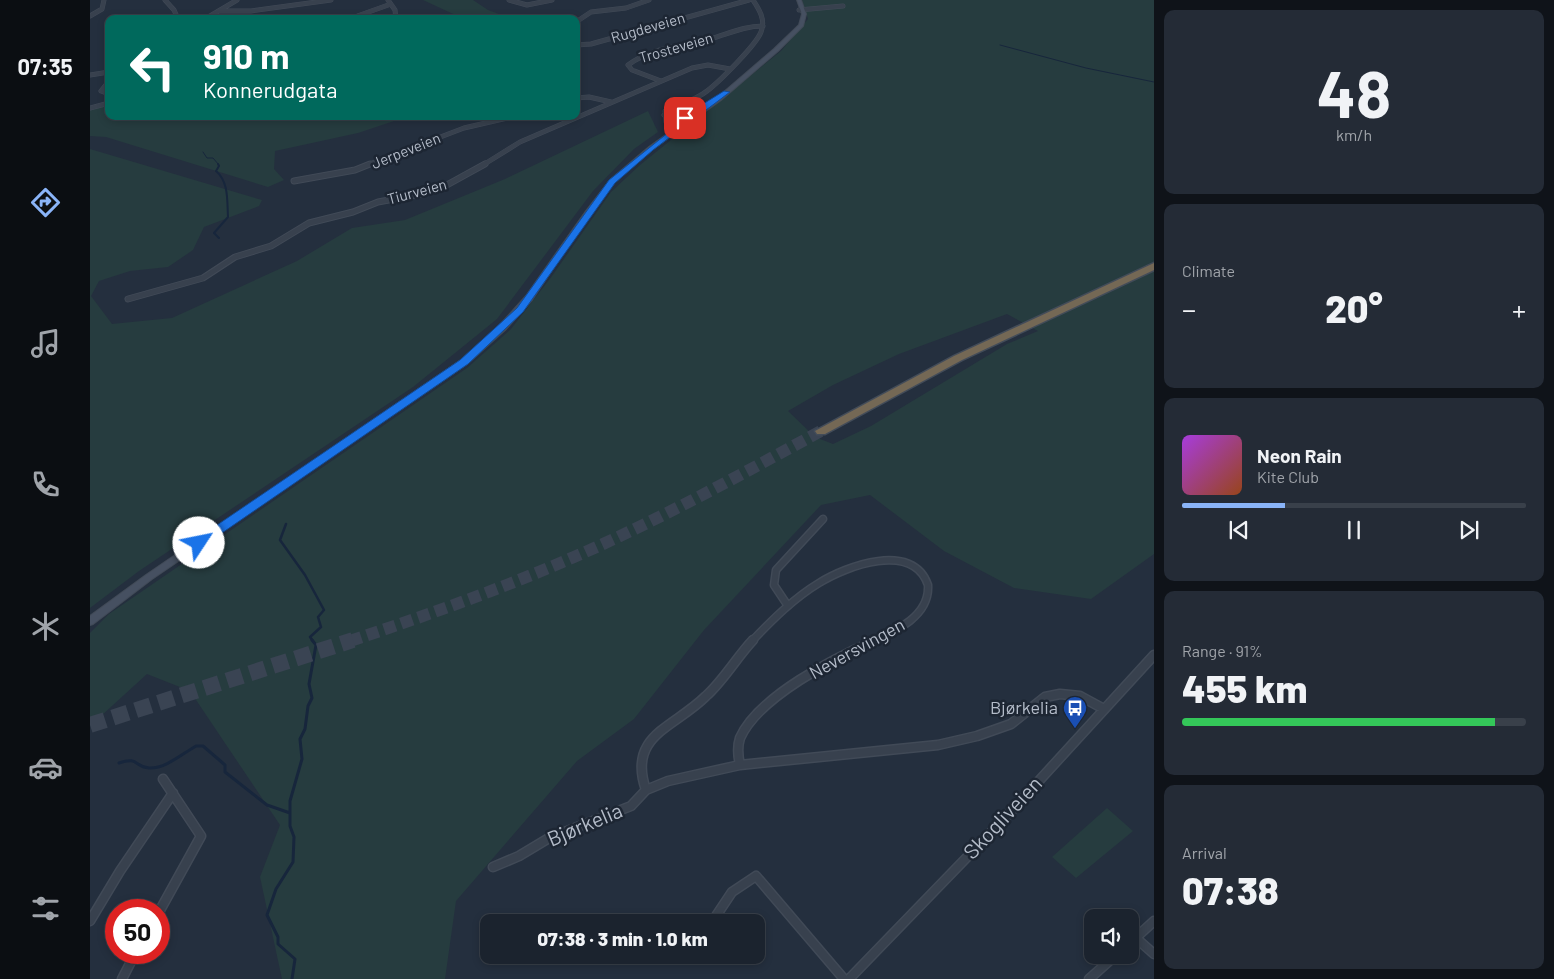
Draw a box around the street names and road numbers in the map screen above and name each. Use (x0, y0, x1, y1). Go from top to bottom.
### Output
street label: Rugdeveien (609, 8, 687, 46)
street label: Trosteveien (637, 28, 715, 66)
street label: Jerpeveien (368, 128, 443, 172)
street label: Tiurveien (385, 174, 448, 208)
street label: Neversvingen (805, 613, 908, 683)
street label: Skogliveien (957, 770, 1046, 864)
street label: Bjørkelia (543, 797, 626, 851)

